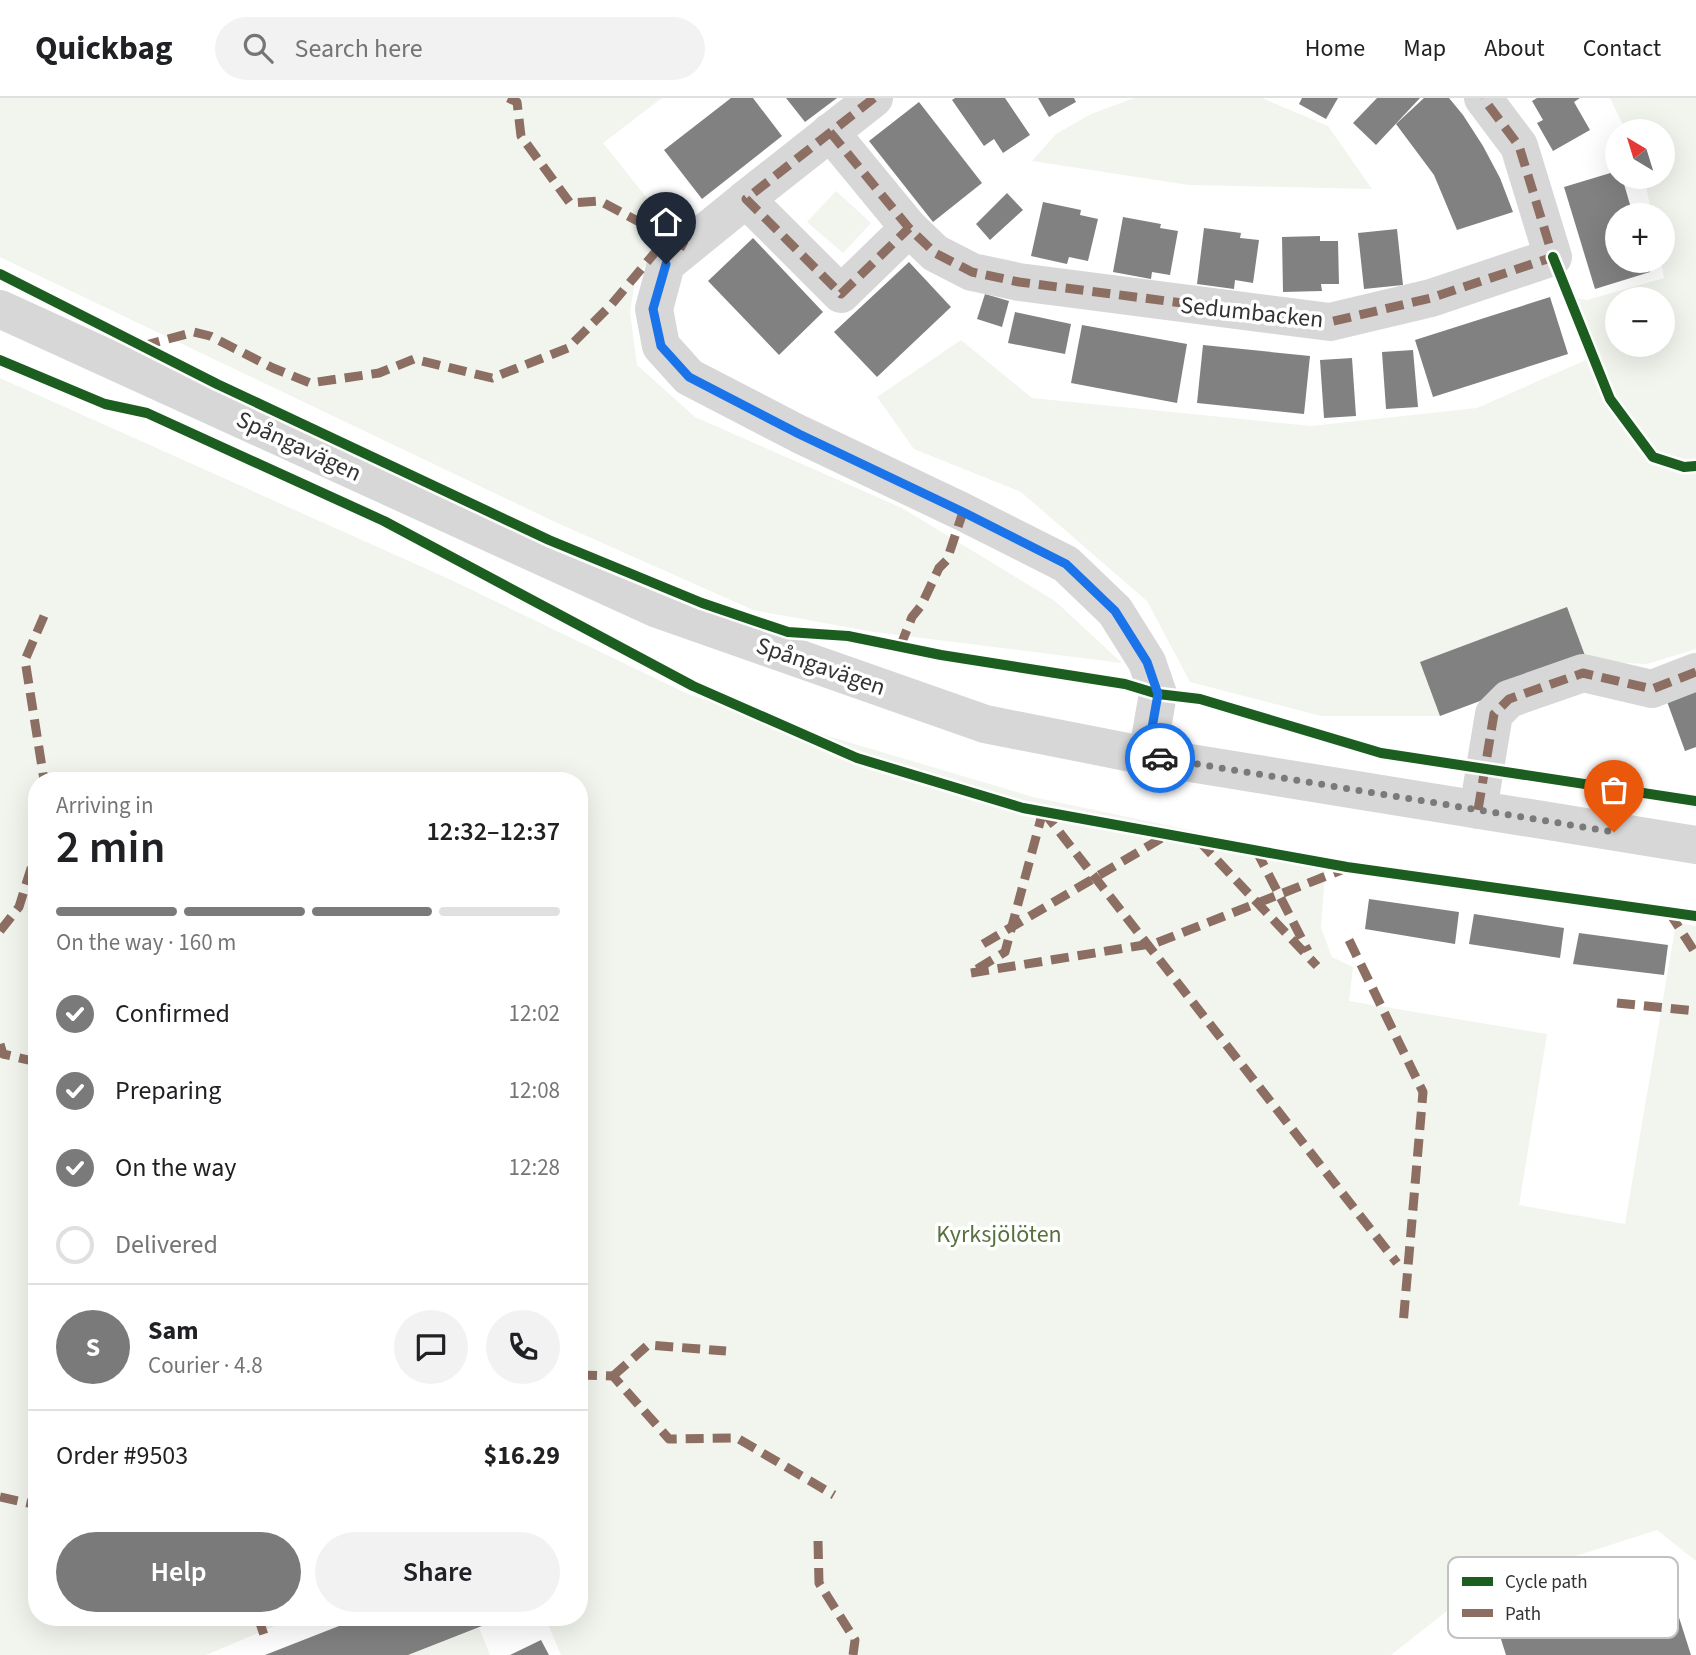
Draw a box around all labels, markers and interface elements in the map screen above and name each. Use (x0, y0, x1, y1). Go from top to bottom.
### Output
search box (215, 17, 705, 80)
text: Quickbag (35, 25, 173, 72)
icon: search (239, 29, 277, 67)
text: Search here (295, 30, 423, 67)
text: Home (1305, 31, 1365, 66)
text: Map (1403, 31, 1446, 66)
text: About (1484, 31, 1545, 66)
text: Contact (1583, 31, 1661, 66)
north arrow (1605, 119, 1675, 189)
map controls (1605, 119, 1675, 357)
pin (636, 192, 696, 264)
icon: home (647, 203, 685, 241)
button: + (1605, 203, 1675, 273)
button: − (1605, 287, 1675, 357)
street label: Sedumbacken (1179, 288, 1325, 337)
street label: Spångavägen (230, 402, 367, 491)
street label: Spångavägen (752, 628, 890, 705)
courier (1125, 723, 1195, 793)
icon: car (1141, 739, 1179, 777)
pin (1584, 760, 1644, 832)
icon: bag (1595, 771, 1633, 809)
text: Arriving in (56, 789, 154, 822)
text: 12:32–12:37 (427, 813, 560, 850)
text: 2 min (56, 815, 165, 880)
text: On the way · 160 m (56, 926, 236, 959)
icon: check (56, 995, 94, 1033)
text: Confirmed (115, 995, 230, 1032)
text: 12:02 (509, 997, 560, 1030)
icon: check (56, 1072, 94, 1110)
text: Preparing (115, 1072, 221, 1109)
text: 12:08 (509, 1074, 560, 1107)
icon: check (56, 1149, 94, 1187)
text: On the way (115, 1149, 236, 1186)
text: 12:28 (509, 1151, 560, 1184)
park label: Kyrksjölöten (936, 1217, 1062, 1252)
text: Delivered (115, 1226, 218, 1263)
button: chat (394, 1310, 468, 1384)
button: phone (486, 1310, 560, 1384)
text: Sam (148, 1312, 198, 1349)
text: S (86, 1329, 100, 1366)
text: Courier · 4.8 (148, 1349, 263, 1382)
text: Order #9503 (56, 1437, 188, 1474)
text: $16.29 (484, 1437, 560, 1474)
button: Help (56, 1532, 301, 1612)
button: Share (315, 1532, 560, 1612)
legend (1448, 1557, 1678, 1638)
text: Cycle path (1505, 1569, 1587, 1596)
text: Path (1505, 1601, 1541, 1628)

